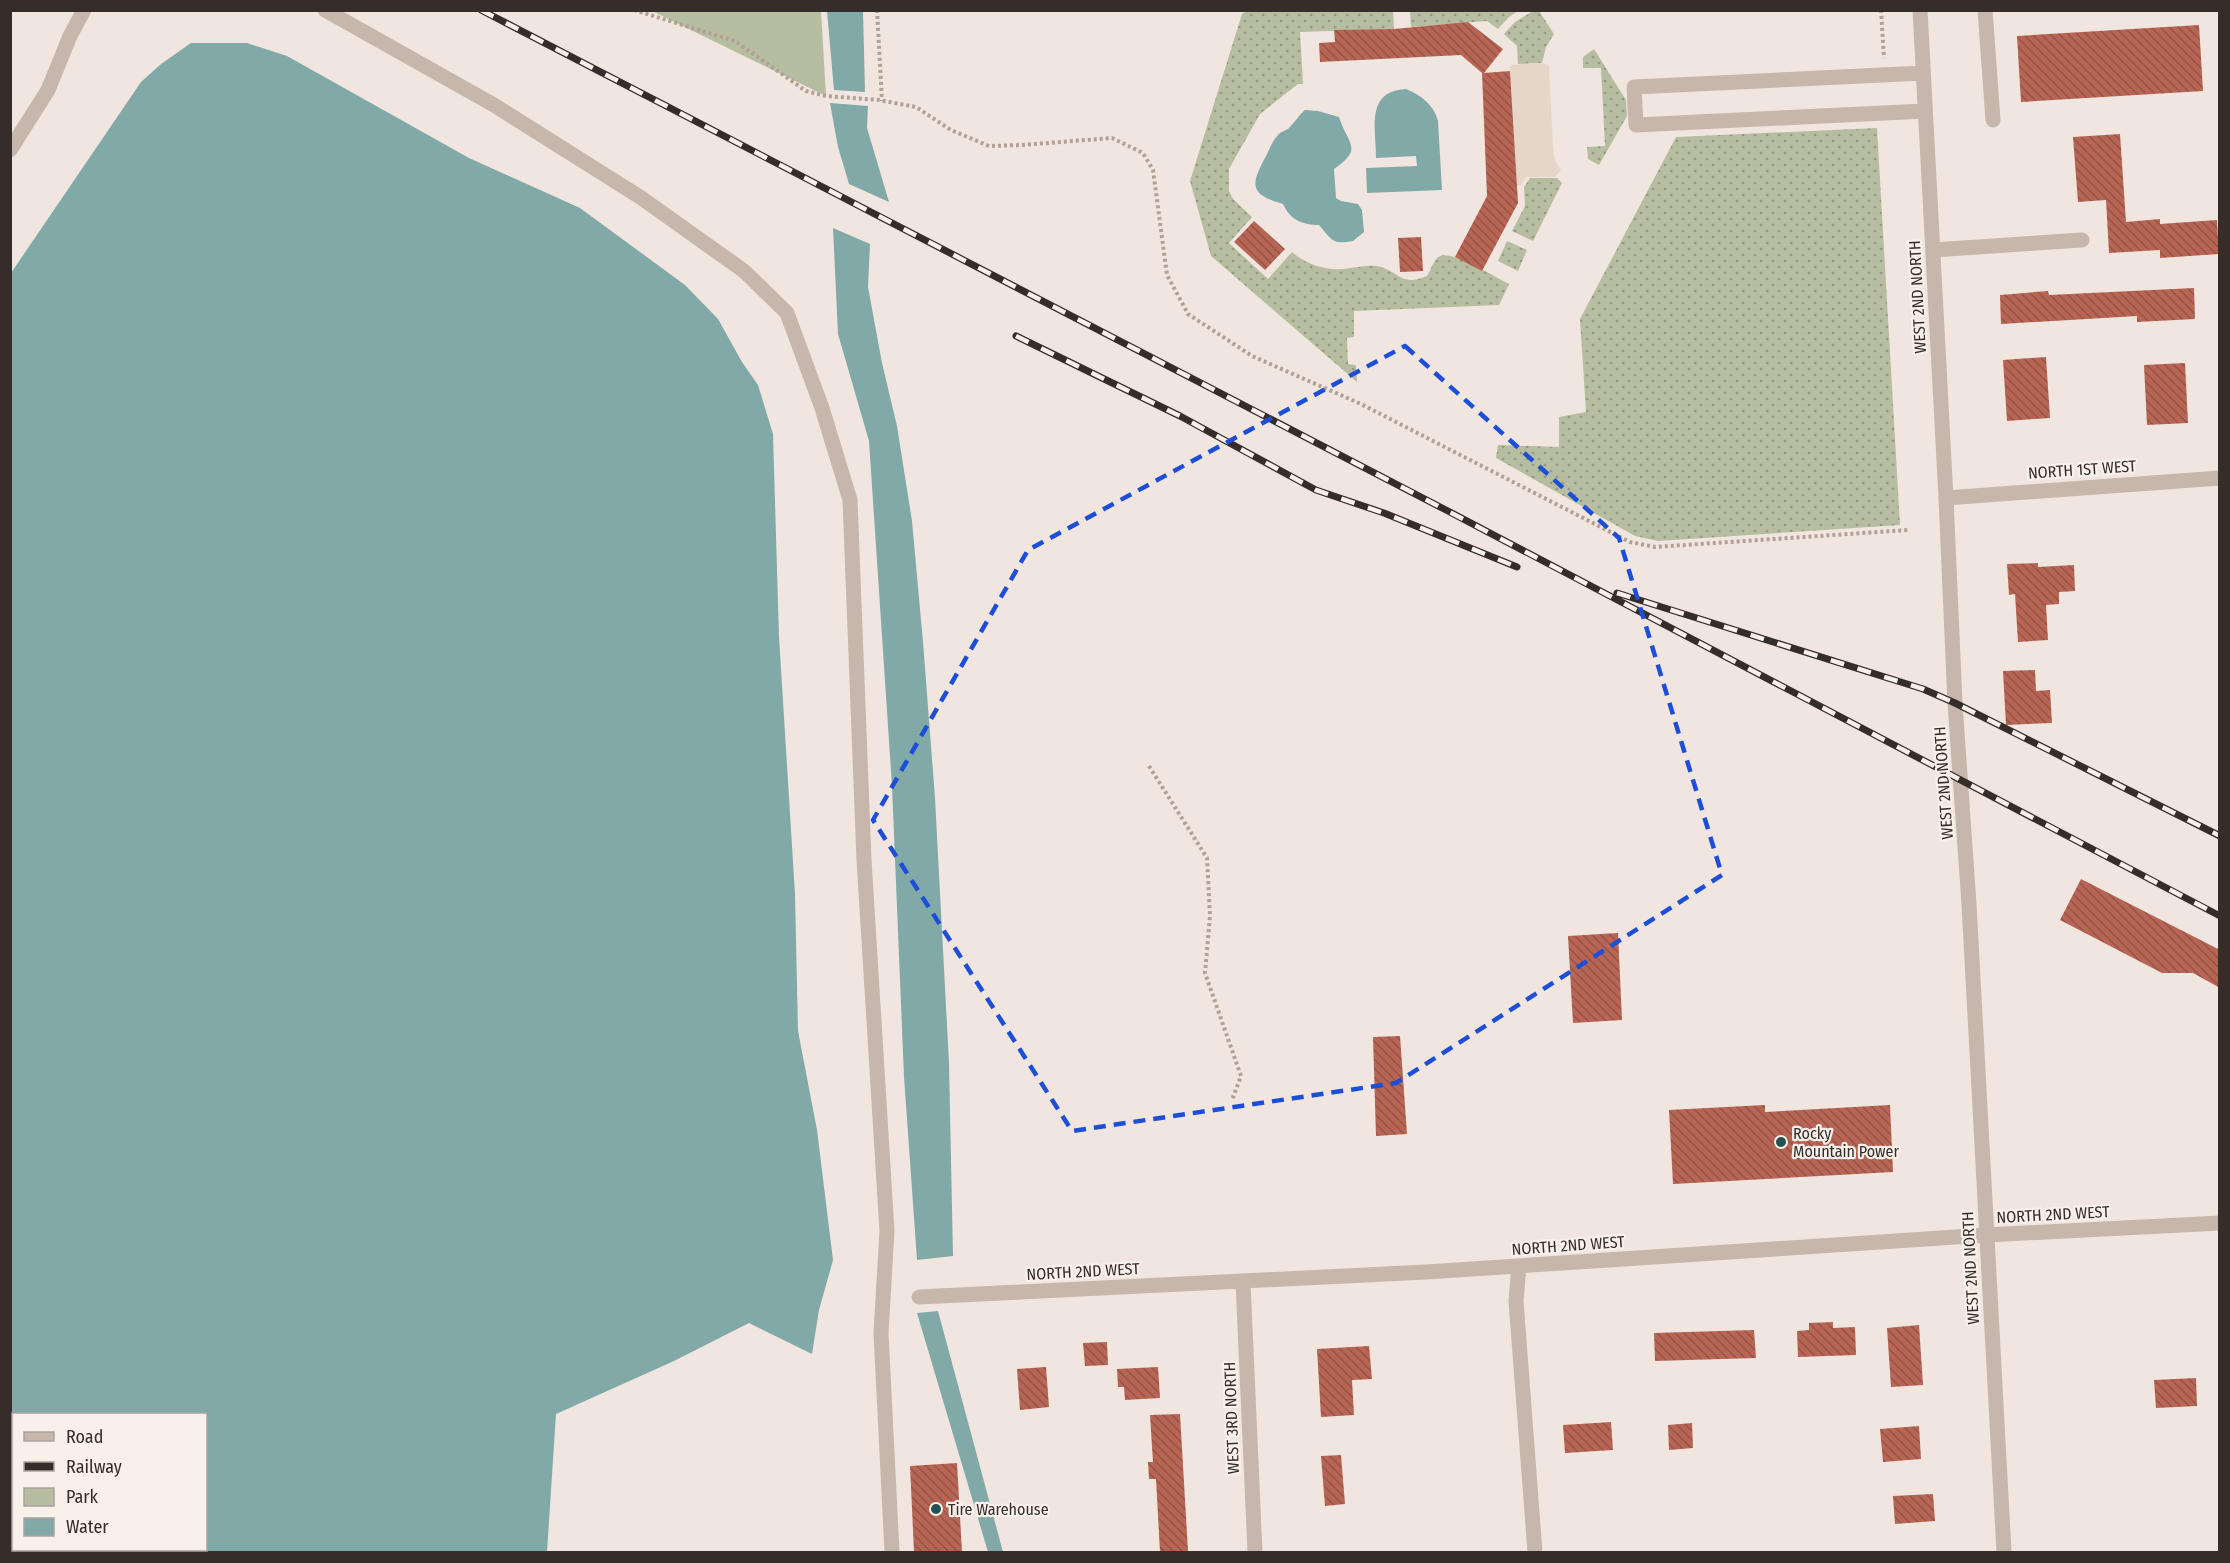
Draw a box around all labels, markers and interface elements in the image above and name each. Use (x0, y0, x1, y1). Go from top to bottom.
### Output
street label: WEST 2ND NORTH (1905, 240, 1930, 354)
street label: NORTH 1ST WEST (2027, 456, 2137, 483)
street label: WEST 2ND NORTH (1930, 726, 1957, 840)
place label: Rocky Mountain Power (1793, 1124, 1899, 1161)
marker: Rocky Mountain Power (1774, 1135, 1788, 1149)
street label: NORTH 2ND WEST (1996, 1202, 2111, 1227)
street label: WEST 2ND NORTH (1958, 1211, 1983, 1325)
street label: NORTH 2ND WEST (1511, 1232, 1626, 1259)
street label: NORTH 2ND WEST (1026, 1259, 1141, 1284)
street label: WEST 3RD NORTH (1220, 1362, 1243, 1474)
legend (12, 1413, 207, 1551)
text: Road (66, 1426, 103, 1448)
text: Railway (66, 1456, 122, 1478)
text: Park (66, 1486, 99, 1508)
place label: Tire Warehouse (948, 1500, 1049, 1519)
marker: Tire Warehouse (929, 1502, 943, 1516)
text: Water (66, 1516, 109, 1538)

